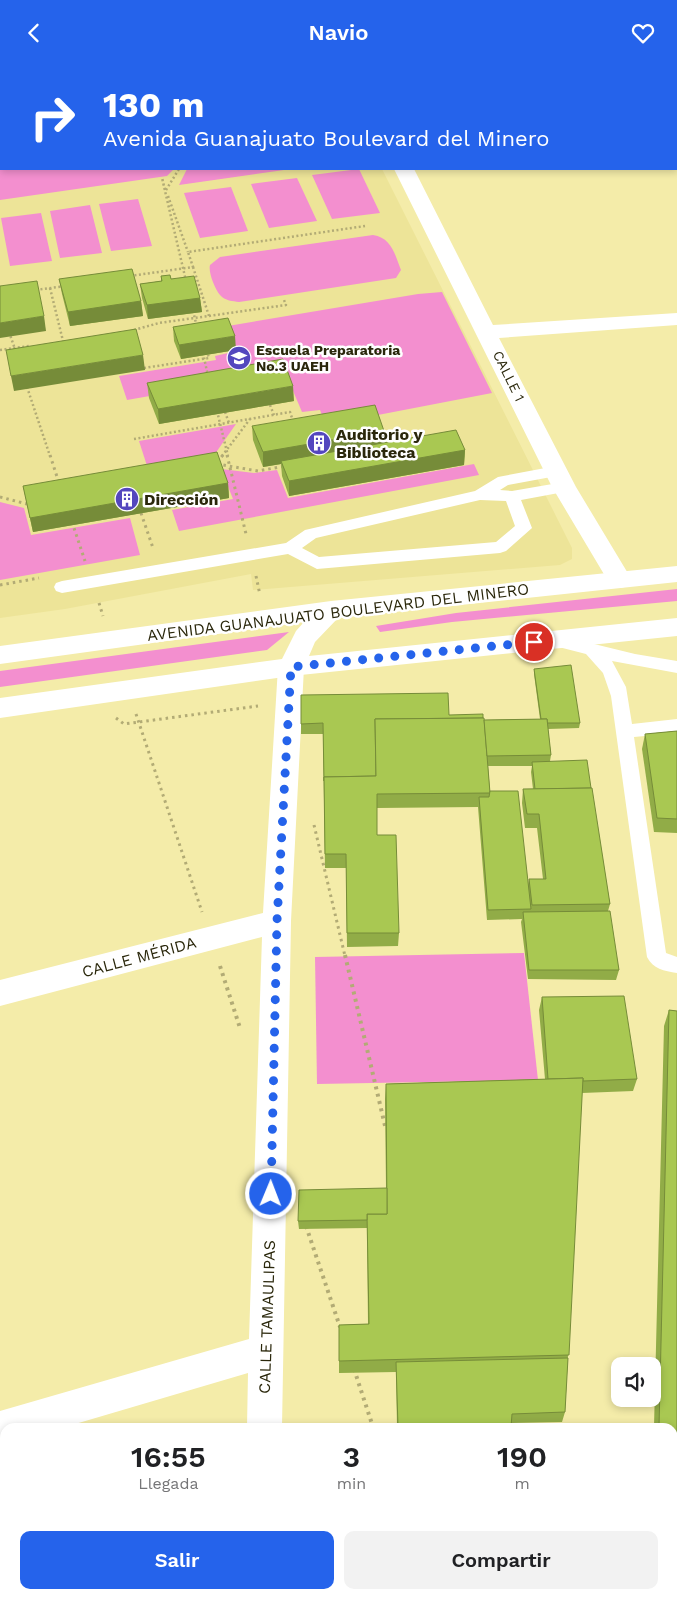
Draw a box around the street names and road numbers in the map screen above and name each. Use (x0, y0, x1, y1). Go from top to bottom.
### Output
street label: CALLE 1 (490, 348, 528, 404)
street label: AVENIDA GUANAJUATO BOULEVARD DEL MINERO (146, 579, 530, 645)
street label: CALLE MÉRIDA (80, 933, 199, 981)
street label: CALLE TAMAULIPAS (255, 1240, 279, 1394)

